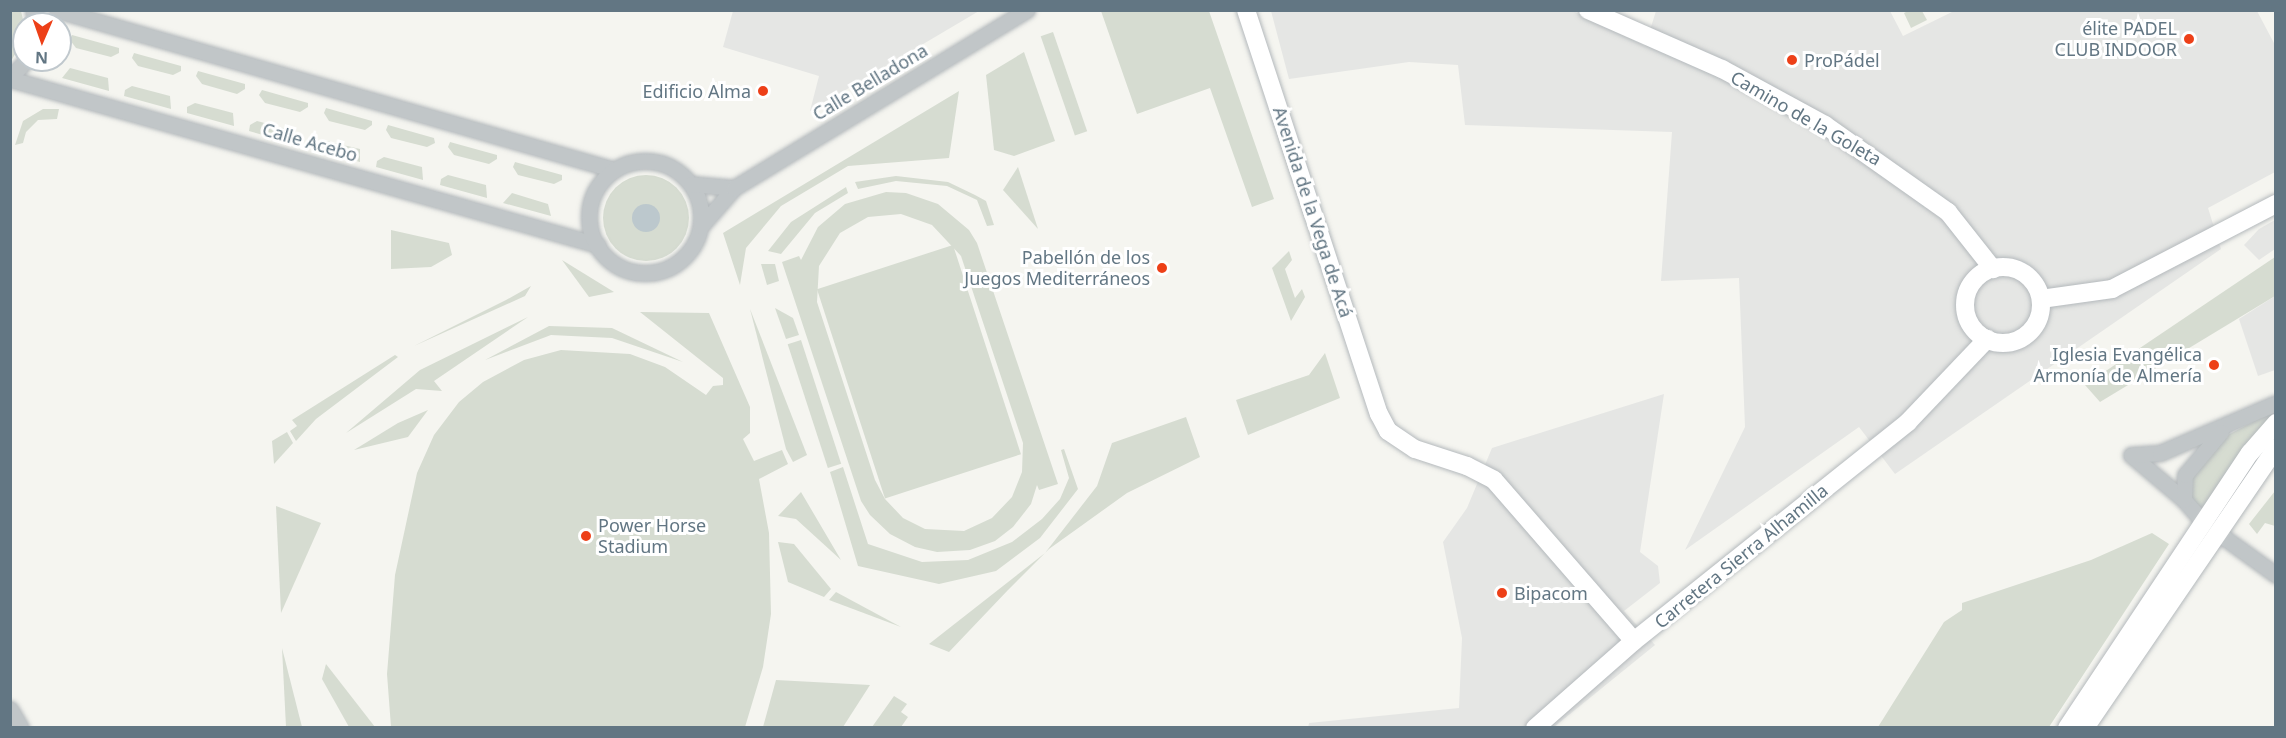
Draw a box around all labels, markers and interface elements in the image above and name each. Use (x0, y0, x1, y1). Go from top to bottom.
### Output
north arrow (12, 12, 72, 72)
place label: élite PADEL CLUB INDOOR (2055, 18, 2177, 60)
marker: élite PADEL CLUB INDOOR (2182, 32, 2196, 46)
street label: Calle Belladona (809, 39, 931, 125)
text: N (35, 47, 48, 69)
place label: ProPádel (1804, 49, 1880, 71)
marker: ProPádel (1785, 53, 1799, 67)
street label: Camino de la Goleta (1727, 66, 1885, 170)
place label: Edificio Alma (643, 80, 751, 102)
marker: Edificio Alma (756, 84, 770, 98)
street label: Avenida de la Vega de Acá (1269, 104, 1357, 320)
street label: Calle Acebo (260, 118, 360, 166)
place label: Pabellón de los Juegos Mediterráneos (964, 247, 1150, 290)
marker: Pabellón de los Juegos Mediterráneos (1155, 261, 1169, 275)
place label: Iglesia Evangélica Armonía de Almería (2034, 344, 2202, 386)
marker: Iglesia Evangélica Armonía de Almería (2207, 358, 2221, 372)
street label: Carretera Sierra Alhamilla (1650, 479, 1832, 633)
place label: Power Horse Stadium (598, 515, 706, 558)
marker: Power Horse Stadium (579, 529, 593, 543)
place label: Bipacom (1514, 582, 1588, 604)
marker: Bipacom (1495, 586, 1509, 600)

